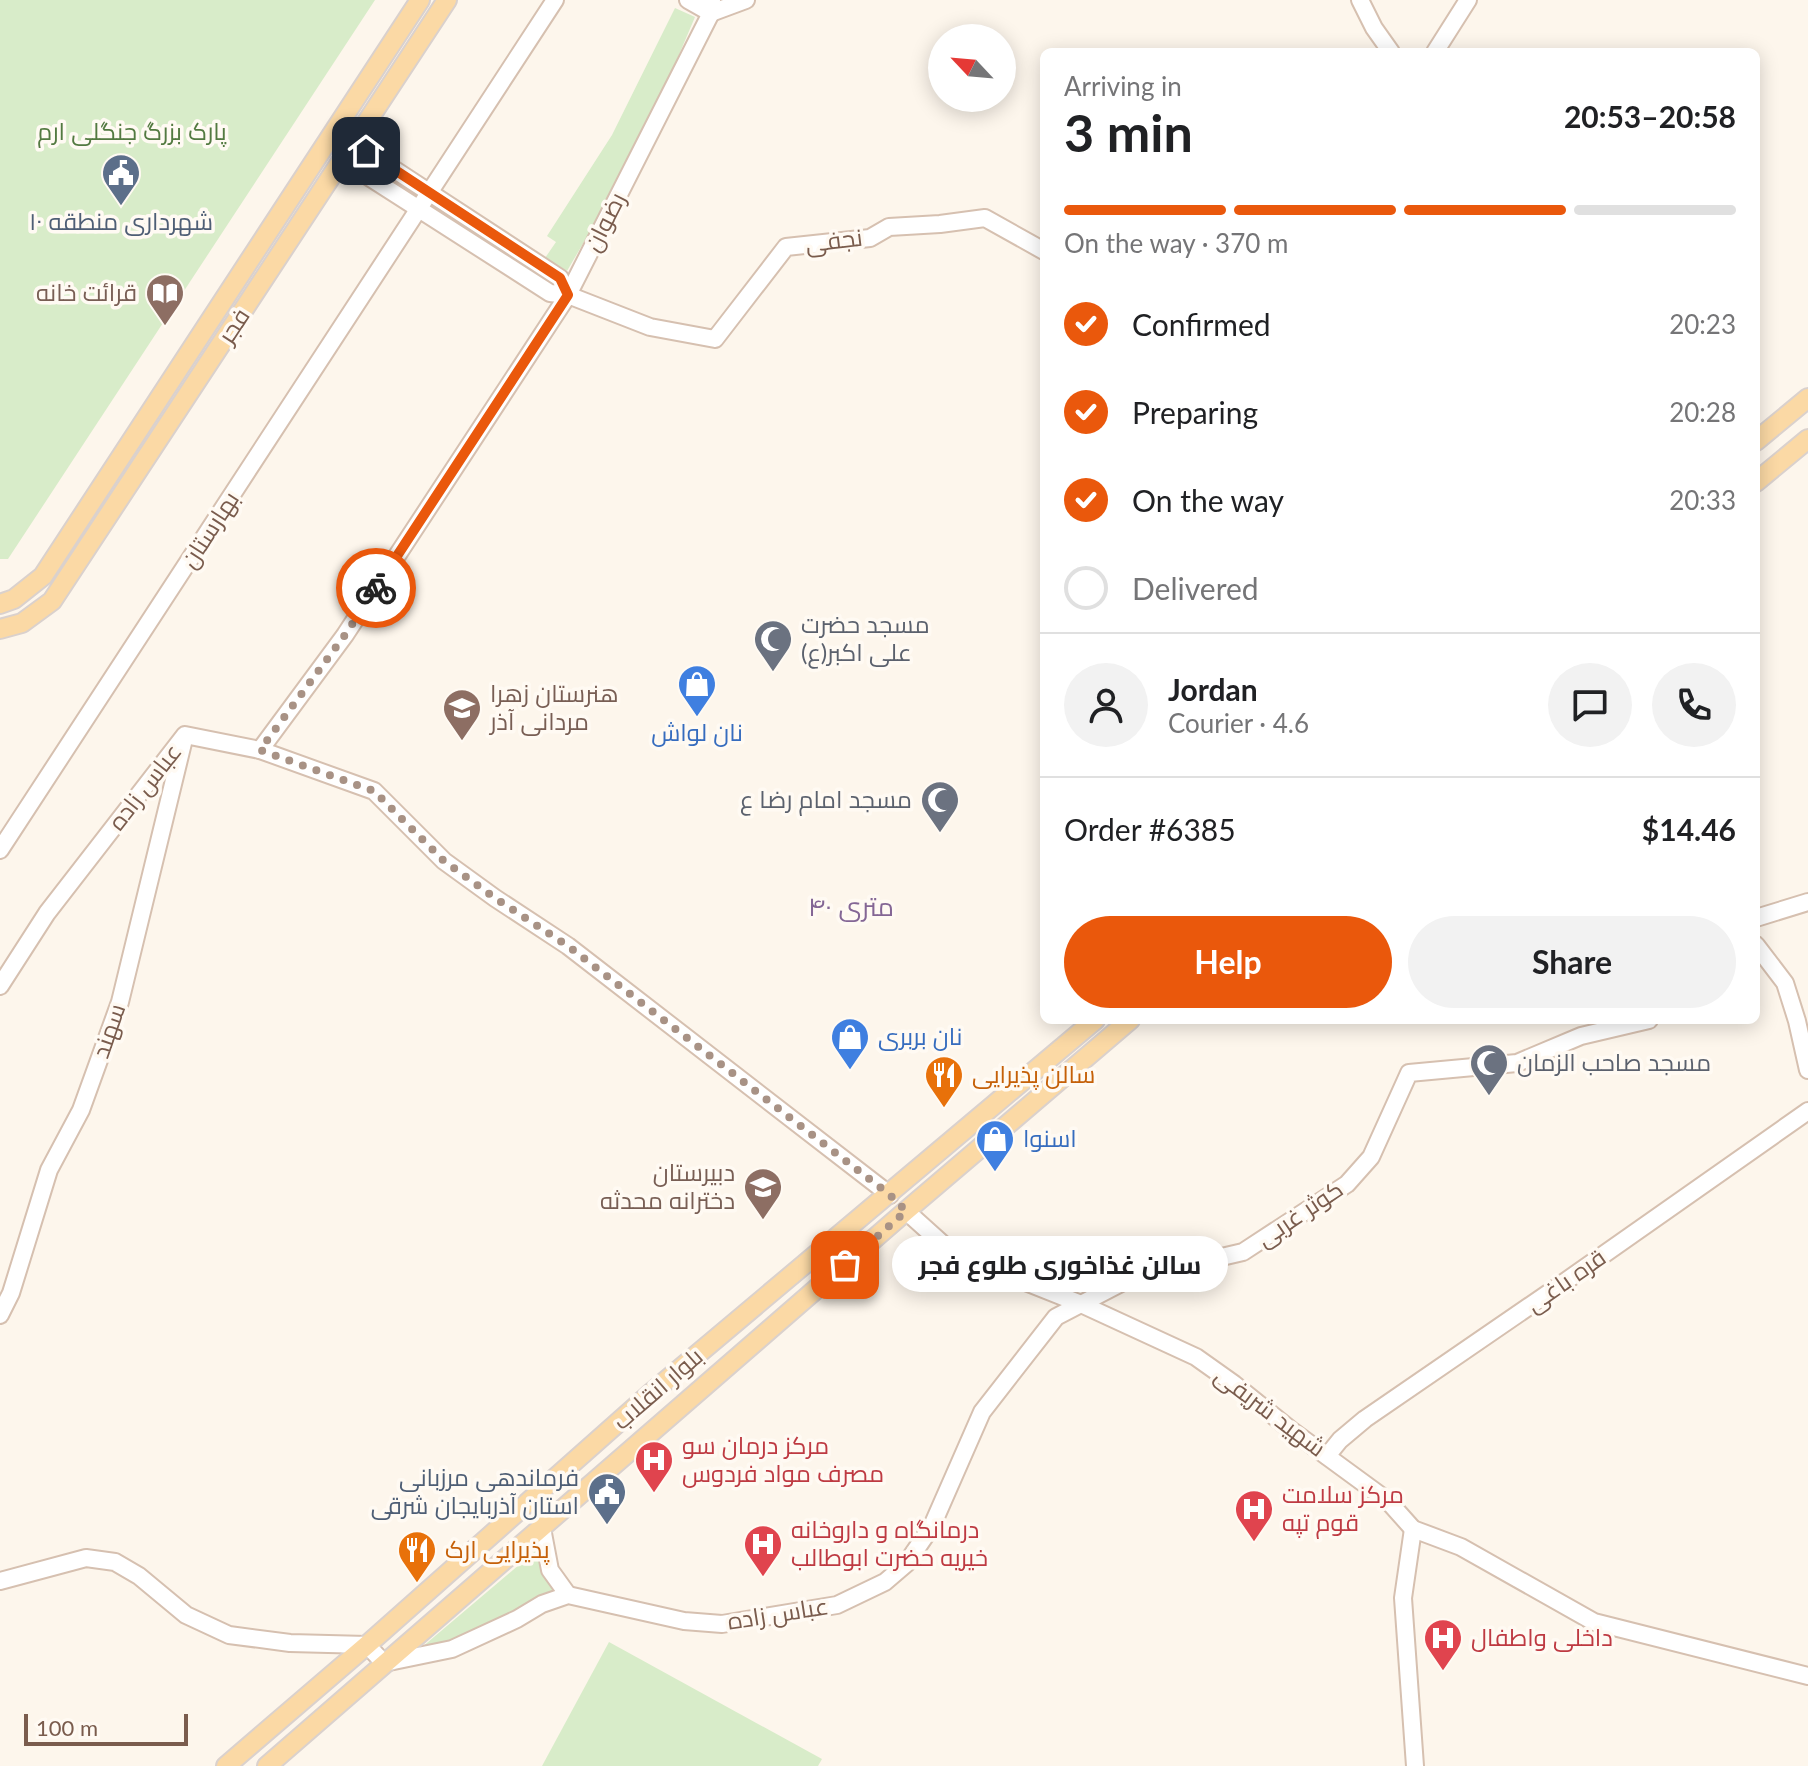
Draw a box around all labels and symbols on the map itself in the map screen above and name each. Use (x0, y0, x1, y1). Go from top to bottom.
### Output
north arrow (928, 24, 1016, 112)
park label: پارک بزرگ جنگلی ارم (37, 116, 227, 148)
pin (332, 117, 400, 185)
public building icon: شهرداری منطقه ۱۰ (100, 152, 142, 207)
street label: رضوان (577, 187, 632, 256)
place label: شهرداری منطقه ۱۰ (29, 206, 213, 236)
street label: نجفی (804, 222, 864, 258)
library icon: قرائت خانه (144, 272, 186, 327)
place label: قرائت خانه (36, 277, 137, 306)
street label: فجر (210, 302, 255, 350)
street label: بهارستان (173, 485, 245, 574)
courier (336, 548, 416, 628)
place label: مسجد حضرت علی اکبر(ع) (801, 609, 930, 669)
mosque icon: مسجد حضرت علی اکبر(ع) (752, 618, 794, 673)
shop icon: نان لواش (676, 663, 718, 718)
place label: هنرستان زهرا مردانی آذر (488, 678, 619, 736)
school or university icon: هنرستان زهرا مردانی آذر (441, 687, 483, 742)
place label: نان لواش (651, 717, 743, 747)
street label: عباس زاده (101, 737, 187, 836)
mosque icon: مسجد امام رضا ع (919, 779, 961, 834)
place label: مسجد امام رضا ع (740, 784, 912, 816)
district label: ۴۰ متری (808, 890, 894, 922)
street label: سهند (85, 1000, 131, 1062)
shop icon: نان بربری (829, 1016, 871, 1071)
place label: نان بربری (878, 1021, 962, 1051)
mosque icon: مسجد صاحب الزمان (1468, 1042, 1510, 1097)
place label: مسجد صاحب الزمان (1517, 1047, 1711, 1077)
restaurant icon: سالن پذیرایی (923, 1054, 965, 1109)
place label: سالن پذیرایی (972, 1059, 1095, 1091)
shop icon: اسنوا (974, 1118, 1016, 1173)
place label: اسنوا (1023, 1123, 1077, 1152)
place label: دبیرستان دخترانه محدثه (600, 1157, 735, 1214)
school or university icon: دبیرستان دخترانه محدثه (742, 1166, 784, 1221)
street label: کوثر غربی (1251, 1173, 1348, 1253)
pin (811, 1231, 879, 1299)
callout: سالن غذاخوری طلوع فجر (893, 1237, 1229, 1293)
street label: قره باغی (1520, 1242, 1611, 1319)
street label: بلوار انقلاب (606, 1341, 708, 1435)
street label: شهید شریفى (1209, 1360, 1332, 1463)
place label: مرکز درمان سو مصرف مواد فردوس (682, 1430, 884, 1488)
hospital icon: مرکز درمان سو مصرف مواد فردوس (633, 1439, 675, 1494)
place label: فرماندهی مرزبانی استان آذربایجان شرقی (371, 1462, 579, 1520)
public building icon: فرماندهی مرزبانی استان آذربایجان شرقی (586, 1471, 628, 1526)
place label: مرکز سلامت قوم تپه (1282, 1479, 1404, 1539)
hospital icon: مرکز سلامت قوم تپه (1233, 1488, 1275, 1543)
place label: درمانگاه و داروخانه خیریه حضرت ابوطالب (791, 1514, 988, 1571)
hospital icon: درمانگاه و داروخانه خیریه حضرت ابوطالب (742, 1523, 784, 1578)
restaurant icon: پذیرایی ارک (396, 1529, 438, 1584)
place label: پذیرایی ارک (445, 1534, 550, 1566)
street label: عباس زاده (725, 1590, 831, 1636)
hospital icon: داخلی واطفال (1422, 1617, 1464, 1672)
place label: داخلی واطفال (1471, 1622, 1613, 1652)
scale bar (24, 1710, 188, 1746)

